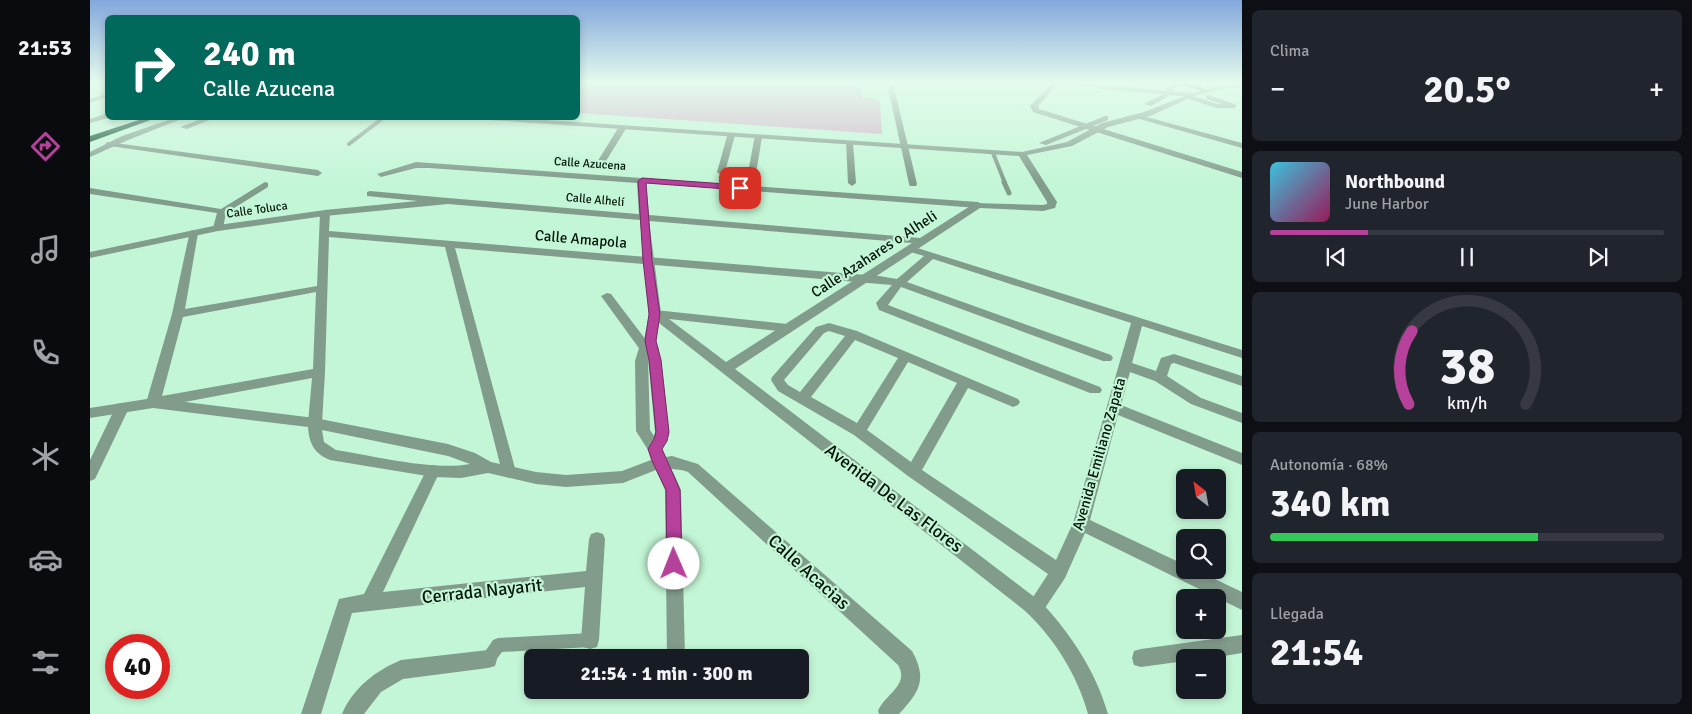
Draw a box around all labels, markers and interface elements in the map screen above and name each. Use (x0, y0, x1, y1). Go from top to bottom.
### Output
text: 240 m (203, 32, 296, 75)
text: 21:53 (18, 34, 72, 61)
icon: right (120, 35, 185, 100)
text: Clima (1270, 41, 1309, 61)
text: 20.5° (1423, 66, 1511, 113)
text: − (1270, 72, 1285, 106)
text: + (1649, 72, 1664, 106)
text: Calle Azucena (203, 75, 335, 102)
icon: directions (28, 129, 63, 164)
street label: Calle Azucena (553, 154, 627, 174)
pin (719, 167, 761, 209)
text: Northbound (1345, 170, 1445, 194)
icon: arrive (726, 174, 754, 202)
street label: Calle Alhelí (565, 190, 626, 210)
text: June Harbor (1345, 194, 1429, 214)
street label: Calle Toluca (226, 198, 288, 222)
street label: Calle Azahares o Alheli (808, 207, 940, 301)
street label: Calle Amapola (534, 226, 628, 252)
icon: music (28, 232, 63, 267)
icon: previous (1322, 243, 1350, 271)
icon: pause (1453, 243, 1481, 271)
icon: next (1584, 243, 1612, 271)
text: 38 (1439, 334, 1495, 398)
icon: phone (28, 335, 63, 370)
street label: Avenida Emiliano Zapata (1069, 376, 1129, 532)
text: km/h (1447, 392, 1487, 414)
icon: climate (28, 439, 63, 474)
street label: Avenida De Las Flores (821, 439, 967, 557)
text: Autonomía · 68% (1270, 455, 1388, 475)
north arrow (1176, 469, 1226, 519)
map controls (1176, 469, 1226, 699)
text: 340 km (1270, 480, 1391, 527)
button: search (1176, 529, 1226, 579)
street label: Calle Acacias (764, 530, 854, 614)
position arrow (647, 537, 699, 589)
icon: car (28, 542, 63, 577)
street label: Cerrada Nayarit (421, 574, 543, 608)
button: + (1176, 589, 1226, 639)
text: Llegada (1270, 604, 1324, 624)
text: 21:54 (1270, 629, 1363, 676)
speed limit sign: 40 (105, 634, 170, 699)
icon: filters (28, 645, 63, 680)
button: − (1176, 649, 1226, 699)
text: 21:54 · 1 min · 300 m (580, 662, 753, 686)

